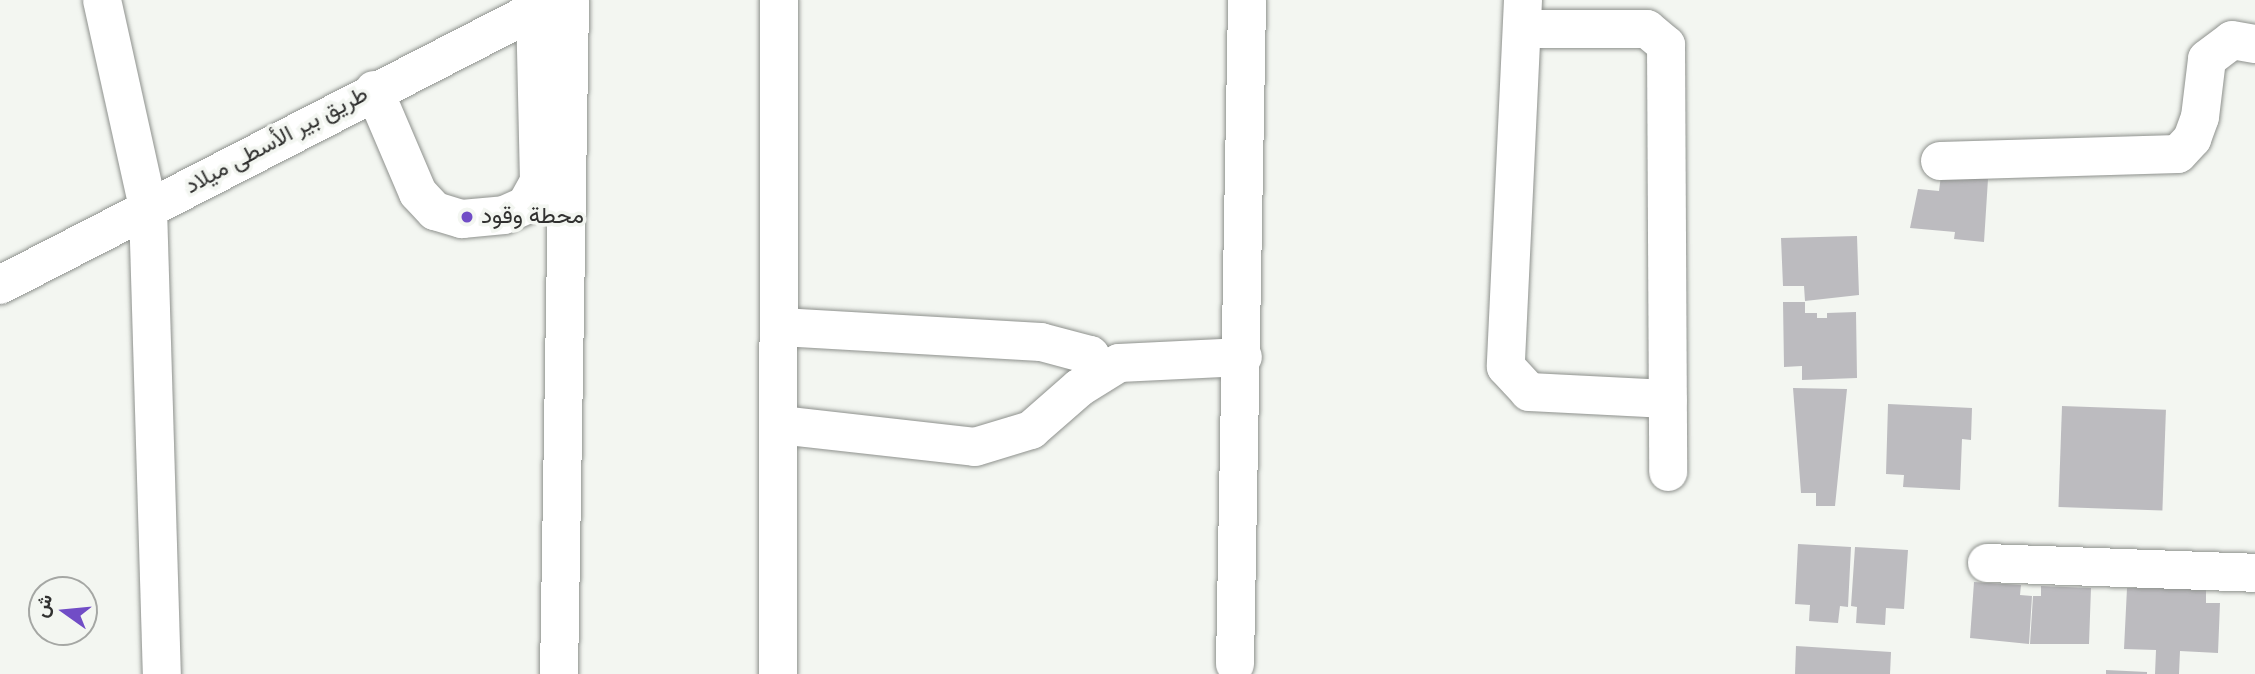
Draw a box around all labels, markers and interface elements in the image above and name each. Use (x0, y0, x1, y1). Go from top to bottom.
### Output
street label: طريق بير الأسطى ميلاد (181, 81, 373, 201)
place label: محطة وقود (481, 203, 584, 231)
marker: محطة وقود (459, 209, 475, 225)
north arrow (28, 576, 98, 646)
text: ش (27, 591, 61, 621)

